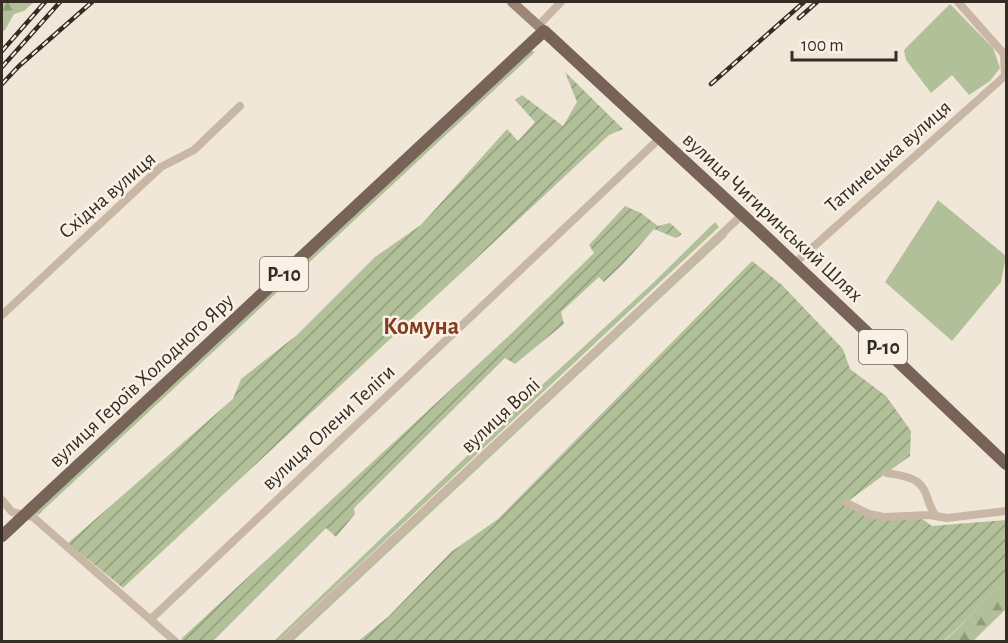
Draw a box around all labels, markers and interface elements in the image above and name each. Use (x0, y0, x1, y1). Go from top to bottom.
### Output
scale bar (792, 24, 896, 62)
text: 100 m (801, 37, 844, 55)
street label: Татинецька вулиця (821, 96, 955, 216)
street label: вулиця Чигиринський Шлях (679, 129, 867, 306)
street label: Східна вулиця (55, 148, 160, 243)
road number: Р-10 (260, 257, 308, 291)
street label: вулиця Героїв Холодного Яру (45, 290, 238, 471)
district label: Комуна (383, 315, 459, 339)
road number: Р-10 (859, 330, 907, 364)
street label: вулиця Олени Теліги (258, 361, 399, 494)
street label: вулиця Волі (457, 374, 544, 457)

